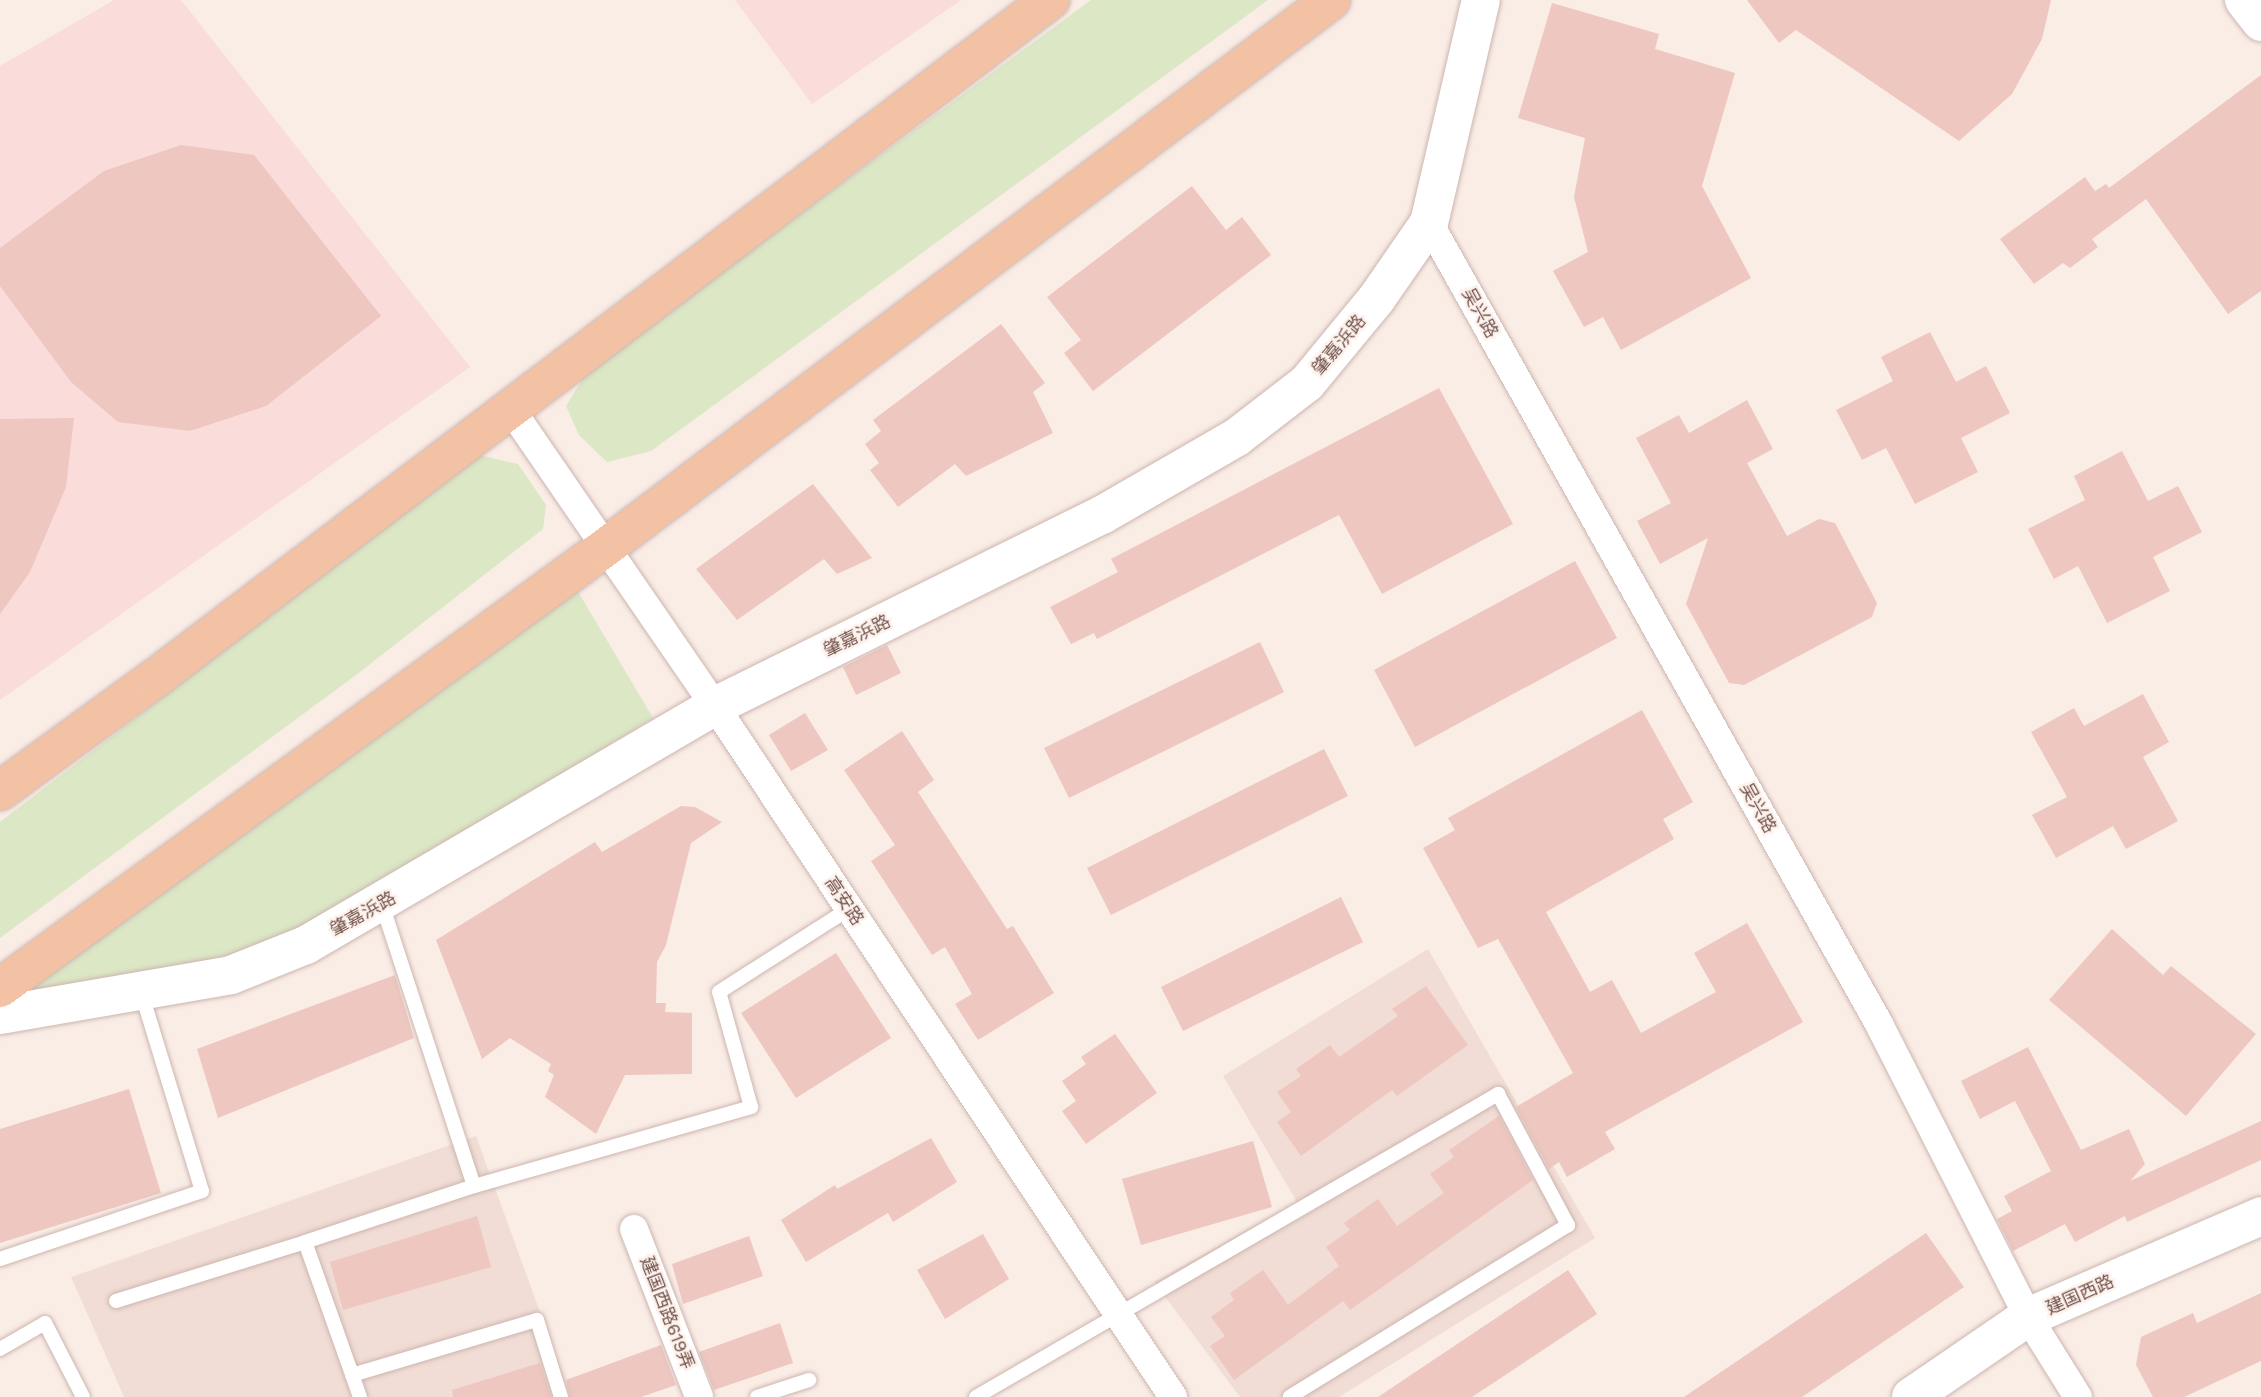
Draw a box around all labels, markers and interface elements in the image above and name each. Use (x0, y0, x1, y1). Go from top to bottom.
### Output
street label: 吴兴路 (1457, 284, 1503, 342)
street label: 肇嘉浜路 (1308, 310, 1370, 380)
street label: 肇嘉浜路 (820, 611, 894, 661)
street label: 吴兴路 (1735, 779, 1781, 837)
street label: 高安路 (820, 873, 868, 929)
street label: 肇嘉浜路 (326, 887, 400, 941)
street label: 建国西路619弄 (636, 1254, 698, 1372)
street label: 建国西路 (2043, 1270, 2117, 1320)

